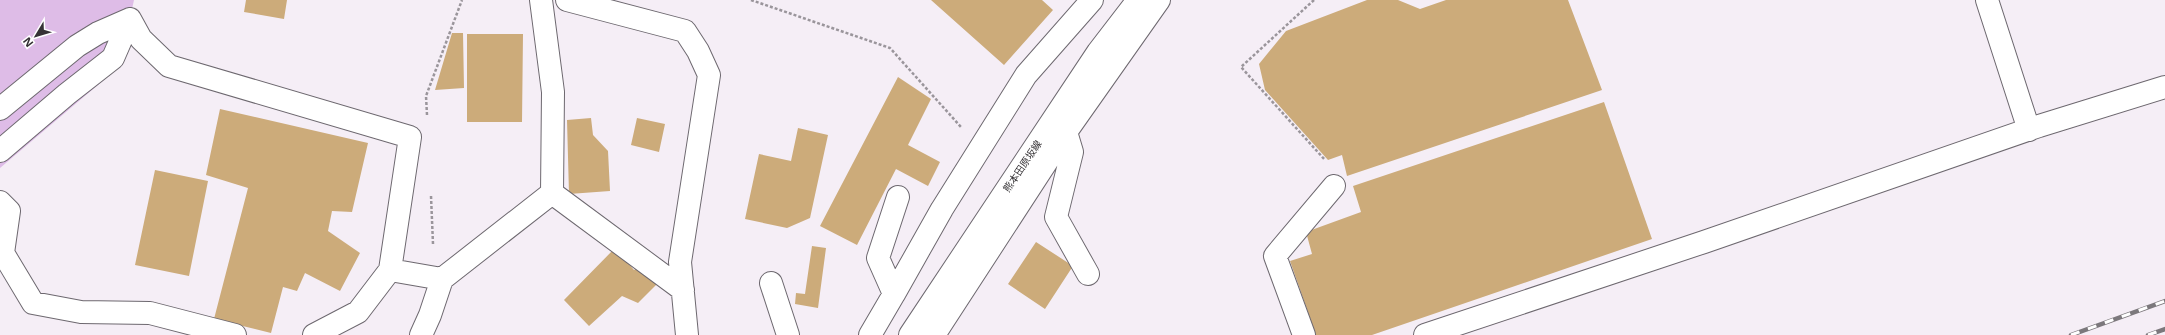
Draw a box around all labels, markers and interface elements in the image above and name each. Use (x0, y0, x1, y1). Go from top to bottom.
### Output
north arrow (16, 16, 56, 56)
text: N (19, 34, 36, 51)
street label: 熊本田原坂線 (999, 137, 1045, 195)

